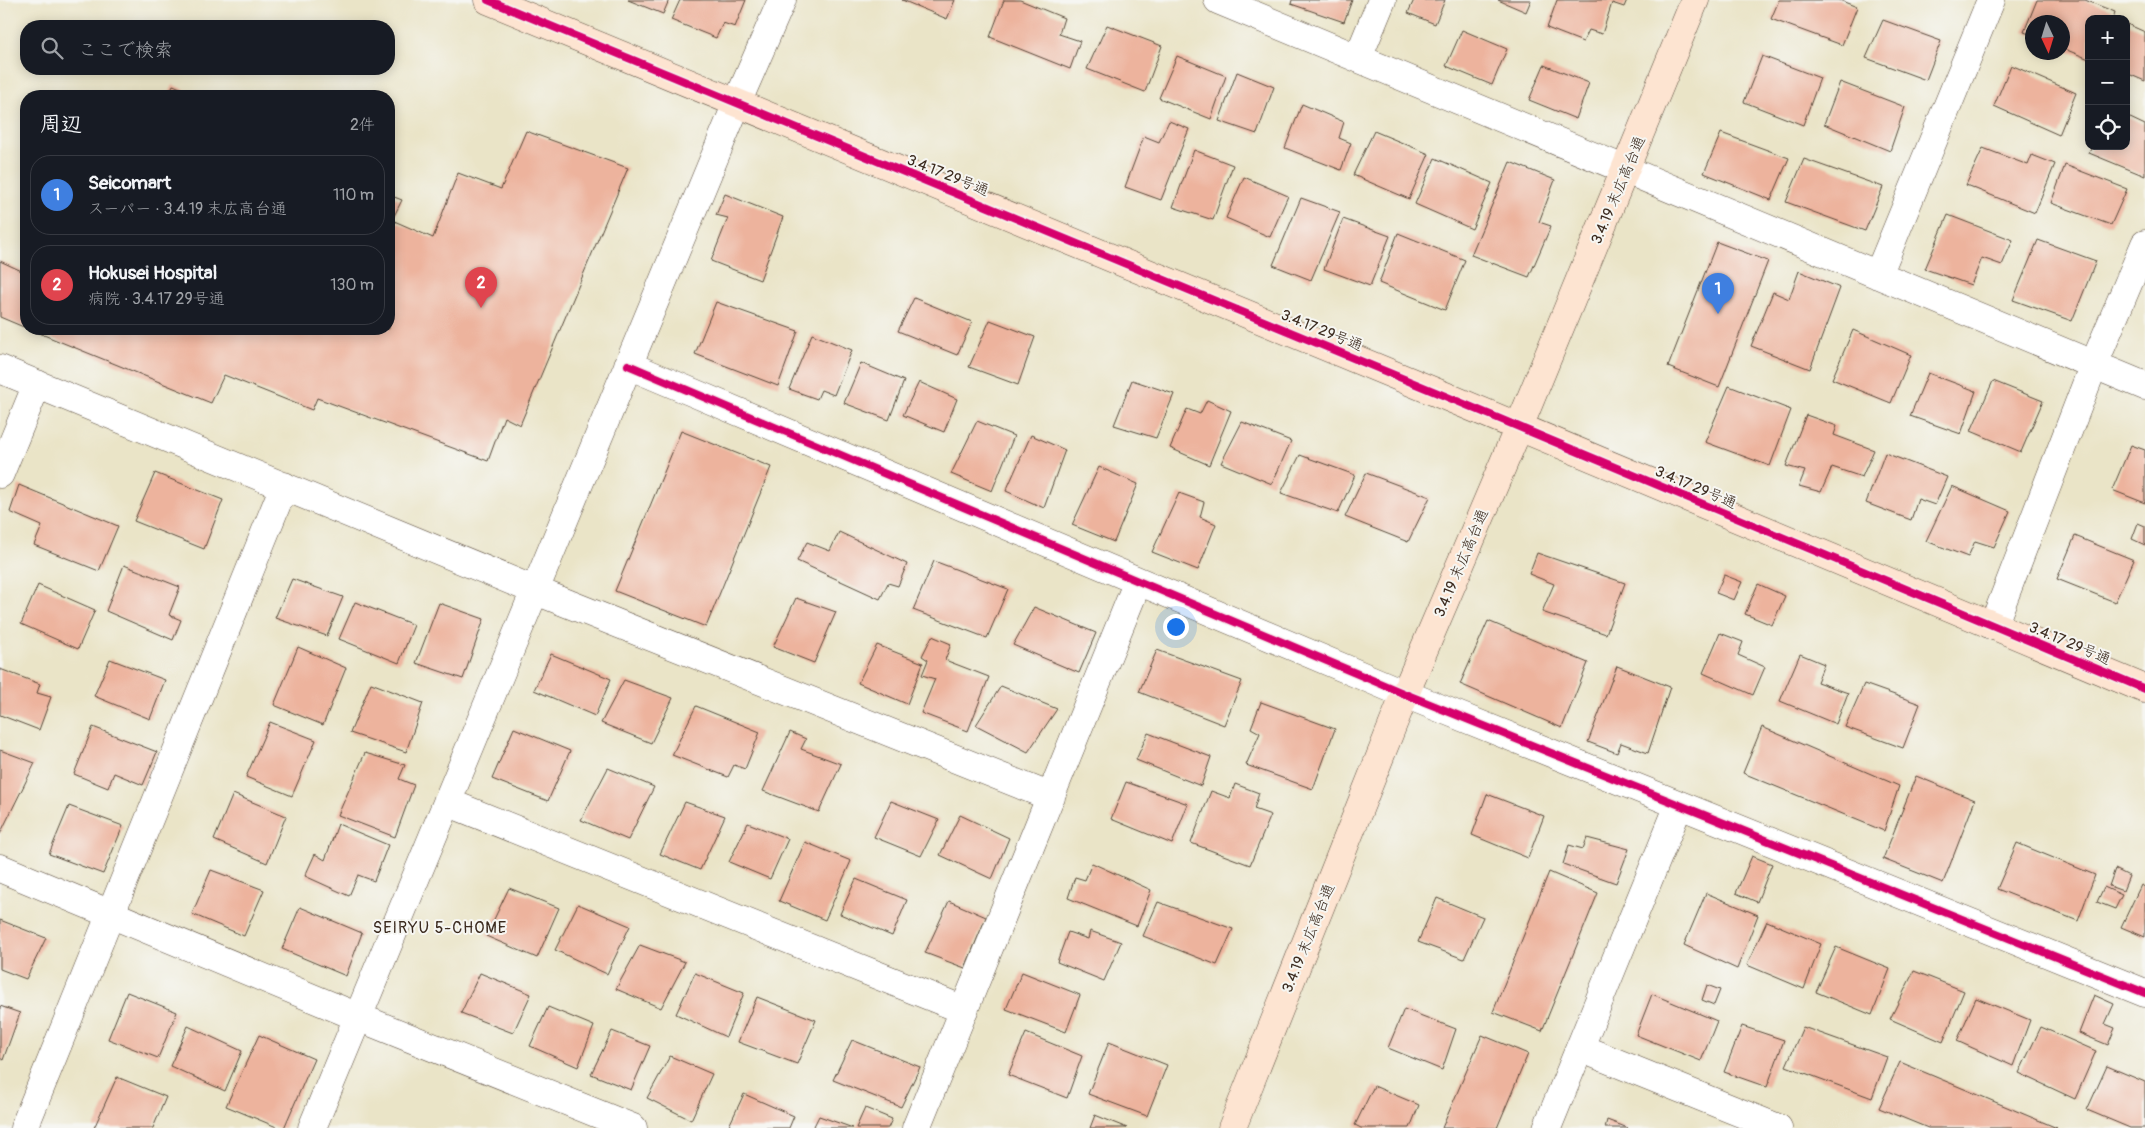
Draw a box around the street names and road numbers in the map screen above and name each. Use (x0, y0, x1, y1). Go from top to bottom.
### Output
street label: 3.4.19 末広高台通 (1587, 133, 1650, 247)
street label: 3.4.17 29号通 (904, 150, 992, 201)
street label: 3.4.17 29号通 (1278, 305, 1366, 356)
street label: 3.4.17 29号通 (1652, 462, 1739, 513)
street label: 3.4.19 末広高台通 (1430, 506, 1493, 620)
street label: 3.4.17 29号通 (2026, 618, 2113, 669)
street label: 3.4.19 末広高台通 (1278, 881, 1339, 995)

